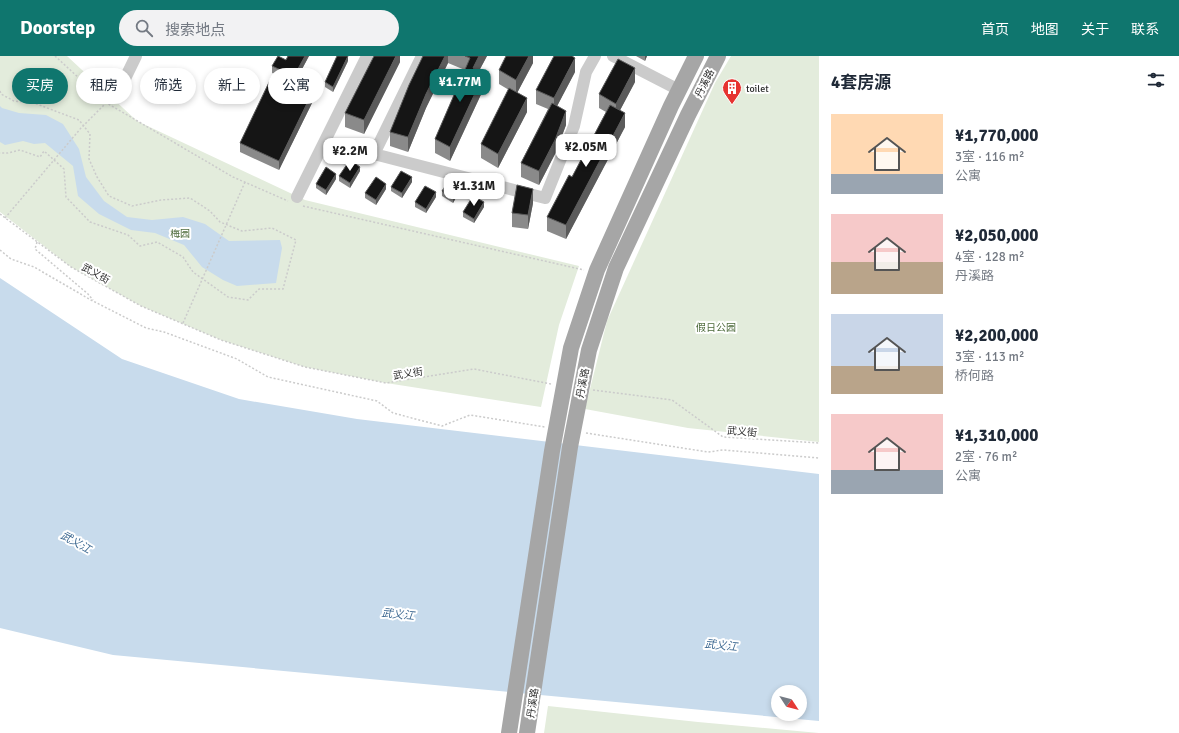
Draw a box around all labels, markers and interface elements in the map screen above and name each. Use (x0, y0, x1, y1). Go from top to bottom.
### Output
search box (119, 10, 399, 46)
text: Doorstep (20, 16, 95, 40)
icon: search (133, 17, 155, 39)
text: 搜索地点 (165, 21, 225, 39)
text: 首页 (981, 21, 1009, 38)
text: 地图 (1031, 21, 1059, 38)
text: 关于 (1081, 21, 1109, 38)
text: 联系 (1131, 21, 1159, 38)
street label: 丹溪路 (693, 67, 717, 100)
chip: 买房 (12, 68, 68, 104)
chip: 租房 (76, 68, 132, 104)
chip: 筛选 (140, 68, 196, 104)
chip: 新上 (204, 68, 260, 104)
chip: 公寓 (268, 68, 324, 104)
pin: ¥1.77M (427, 69, 493, 103)
icon: filters (1145, 69, 1167, 91)
text: 4套房源 (831, 72, 891, 93)
text: ¥1.77M (439, 74, 481, 90)
building icon: toilet (721, 77, 743, 105)
place label: toilet (746, 83, 769, 95)
text: ¥1,770,000 (955, 125, 1038, 146)
icon: home (863, 130, 911, 178)
pin: ¥2.05M (553, 134, 619, 168)
pin: ¥2.2M (322, 138, 378, 172)
text: ¥2.05M (565, 139, 607, 155)
text: ¥2.2M (332, 143, 368, 159)
text: 3室 · 116 m² (955, 149, 1024, 165)
text: 公寓 (955, 168, 981, 184)
pin: ¥1.31M (441, 173, 507, 207)
text: ¥1.31M (453, 178, 495, 194)
text: ¥2,050,000 (955, 225, 1038, 246)
park label: 梅园 (170, 228, 190, 240)
icon: home (863, 230, 911, 278)
text: 4室 · 128 m² (955, 249, 1024, 265)
street label: 武义街 (79, 261, 112, 286)
text: 丹溪路 (955, 268, 994, 284)
park label: 假日公园 (696, 322, 736, 334)
text: ¥2,200,000 (955, 325, 1038, 346)
icon: home (863, 330, 911, 378)
text: 3室 · 113 m² (955, 349, 1024, 365)
street label: 武义街 (392, 366, 424, 382)
street label: 丹溪路 (574, 367, 592, 399)
text: 桥何路 (955, 368, 994, 384)
street label: 武义街 (726, 425, 757, 439)
text: ¥1,310,000 (955, 425, 1038, 446)
icon: home (863, 430, 911, 478)
text: 2室 · 76 m² (955, 449, 1017, 465)
text: 公寓 (955, 468, 981, 484)
water label: 武义江 (58, 529, 94, 557)
water label: 武义江 (381, 606, 416, 623)
water label: 武义江 (704, 637, 739, 654)
north arrow (771, 685, 807, 721)
map controls (771, 685, 807, 721)
street label: 丹溪路 (525, 687, 541, 719)

